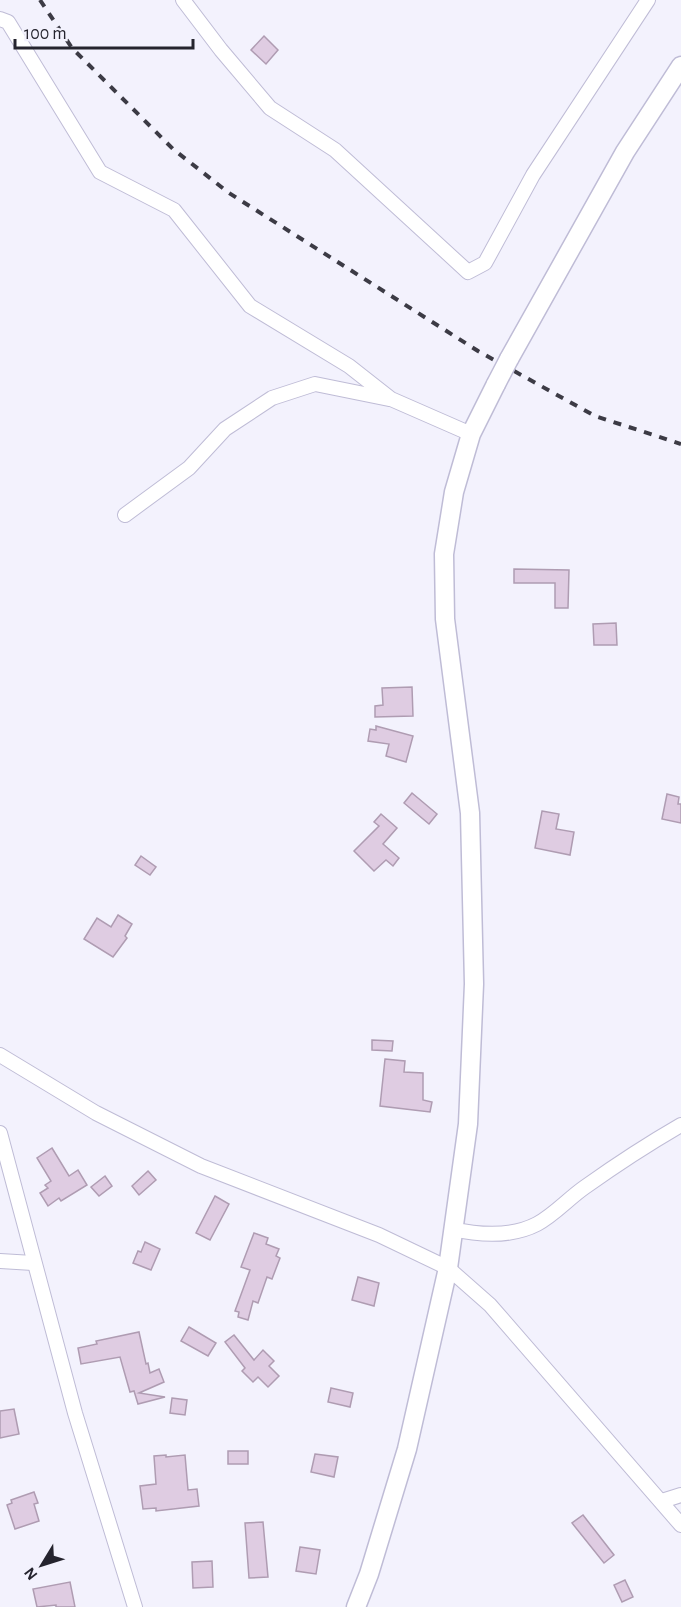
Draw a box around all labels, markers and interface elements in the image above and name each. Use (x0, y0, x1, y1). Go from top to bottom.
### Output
scale bar (15, 12, 194, 50)
text: 100 m (24, 25, 67, 43)
north arrow (12, 1535, 72, 1595)
text: N (21, 1564, 41, 1583)

